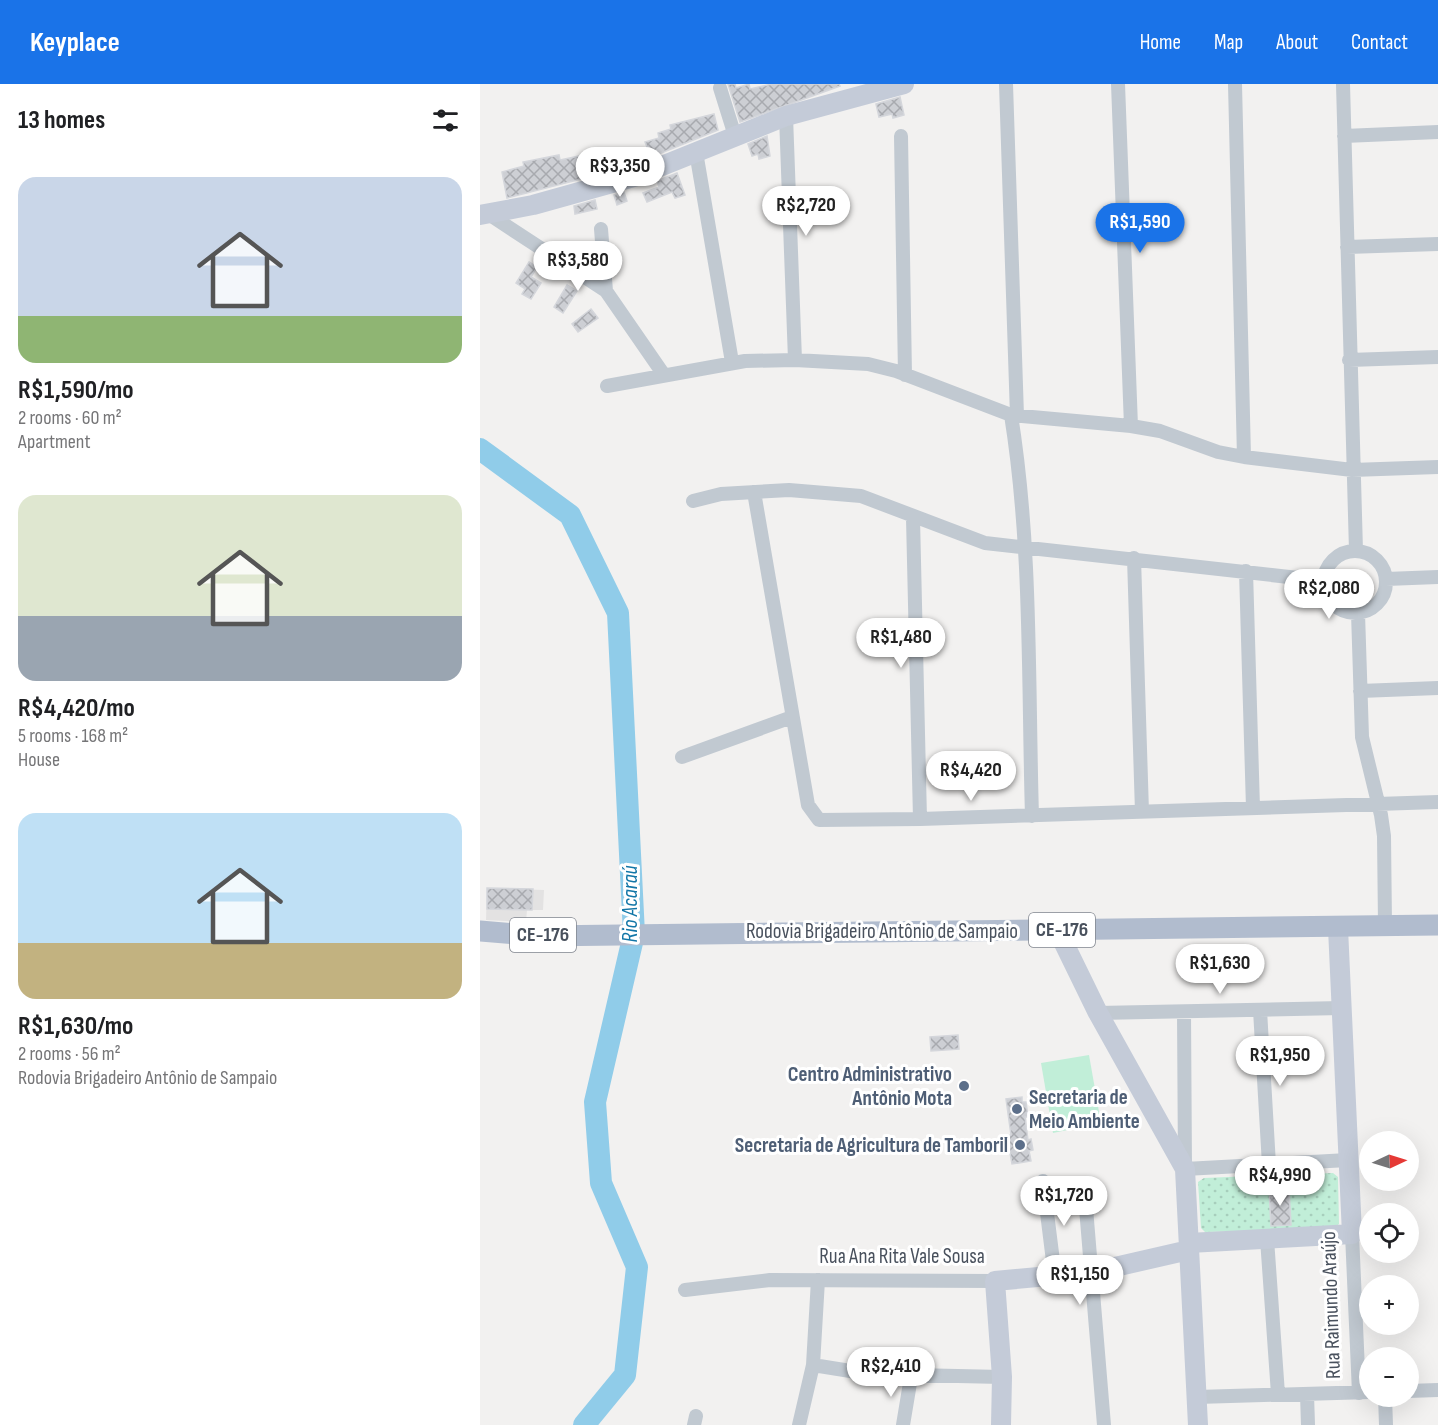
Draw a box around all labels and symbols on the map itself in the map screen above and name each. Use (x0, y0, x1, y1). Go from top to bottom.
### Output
pin: R$3,350 (565, 147, 675, 198)
pin: R$2,720 (751, 186, 861, 237)
pin: R$1,590 (1085, 203, 1195, 254)
pin: R$3,580 (523, 241, 633, 292)
pin: R$2,080 (1274, 569, 1384, 620)
pin: R$1,480 (846, 618, 956, 669)
pin: R$4,420 (916, 751, 1026, 802)
water label: Rio Acaraú (617, 865, 644, 943)
road number: CE-176 (1029, 913, 1095, 947)
road number: CE-176 (510, 918, 576, 952)
street label: Rodovia Brigadeiro Antônio de Sampaio (746, 919, 1018, 944)
pin: R$1,630 (1165, 944, 1275, 995)
pin: R$1,950 (1225, 1036, 1335, 1087)
place label: Centro Administrativo Antônio Mota (788, 1062, 952, 1111)
marker: Centro Administrativo Antônio Mota (957, 1079, 971, 1093)
place label: Secretaria de Meio Ambiente (1029, 1085, 1140, 1134)
marker: Secretaria de Meio Ambiente (1010, 1102, 1024, 1116)
north arrow (1359, 1131, 1419, 1191)
place label: Secretaria de Agricultura de Tamboril (735, 1133, 1008, 1158)
marker: Secretaria de Agricultura de Tamboril (1013, 1138, 1027, 1152)
pin: R$4,990 (1225, 1156, 1335, 1207)
pin: R$1,720 (1009, 1176, 1119, 1227)
street label: Rua Raimundo Araújo (1316, 1231, 1346, 1379)
street label: Rua Ana Rita Vale Sousa (819, 1244, 985, 1269)
pin: R$1,150 (1025, 1255, 1135, 1306)
pin: R$2,410 (836, 1347, 946, 1398)

